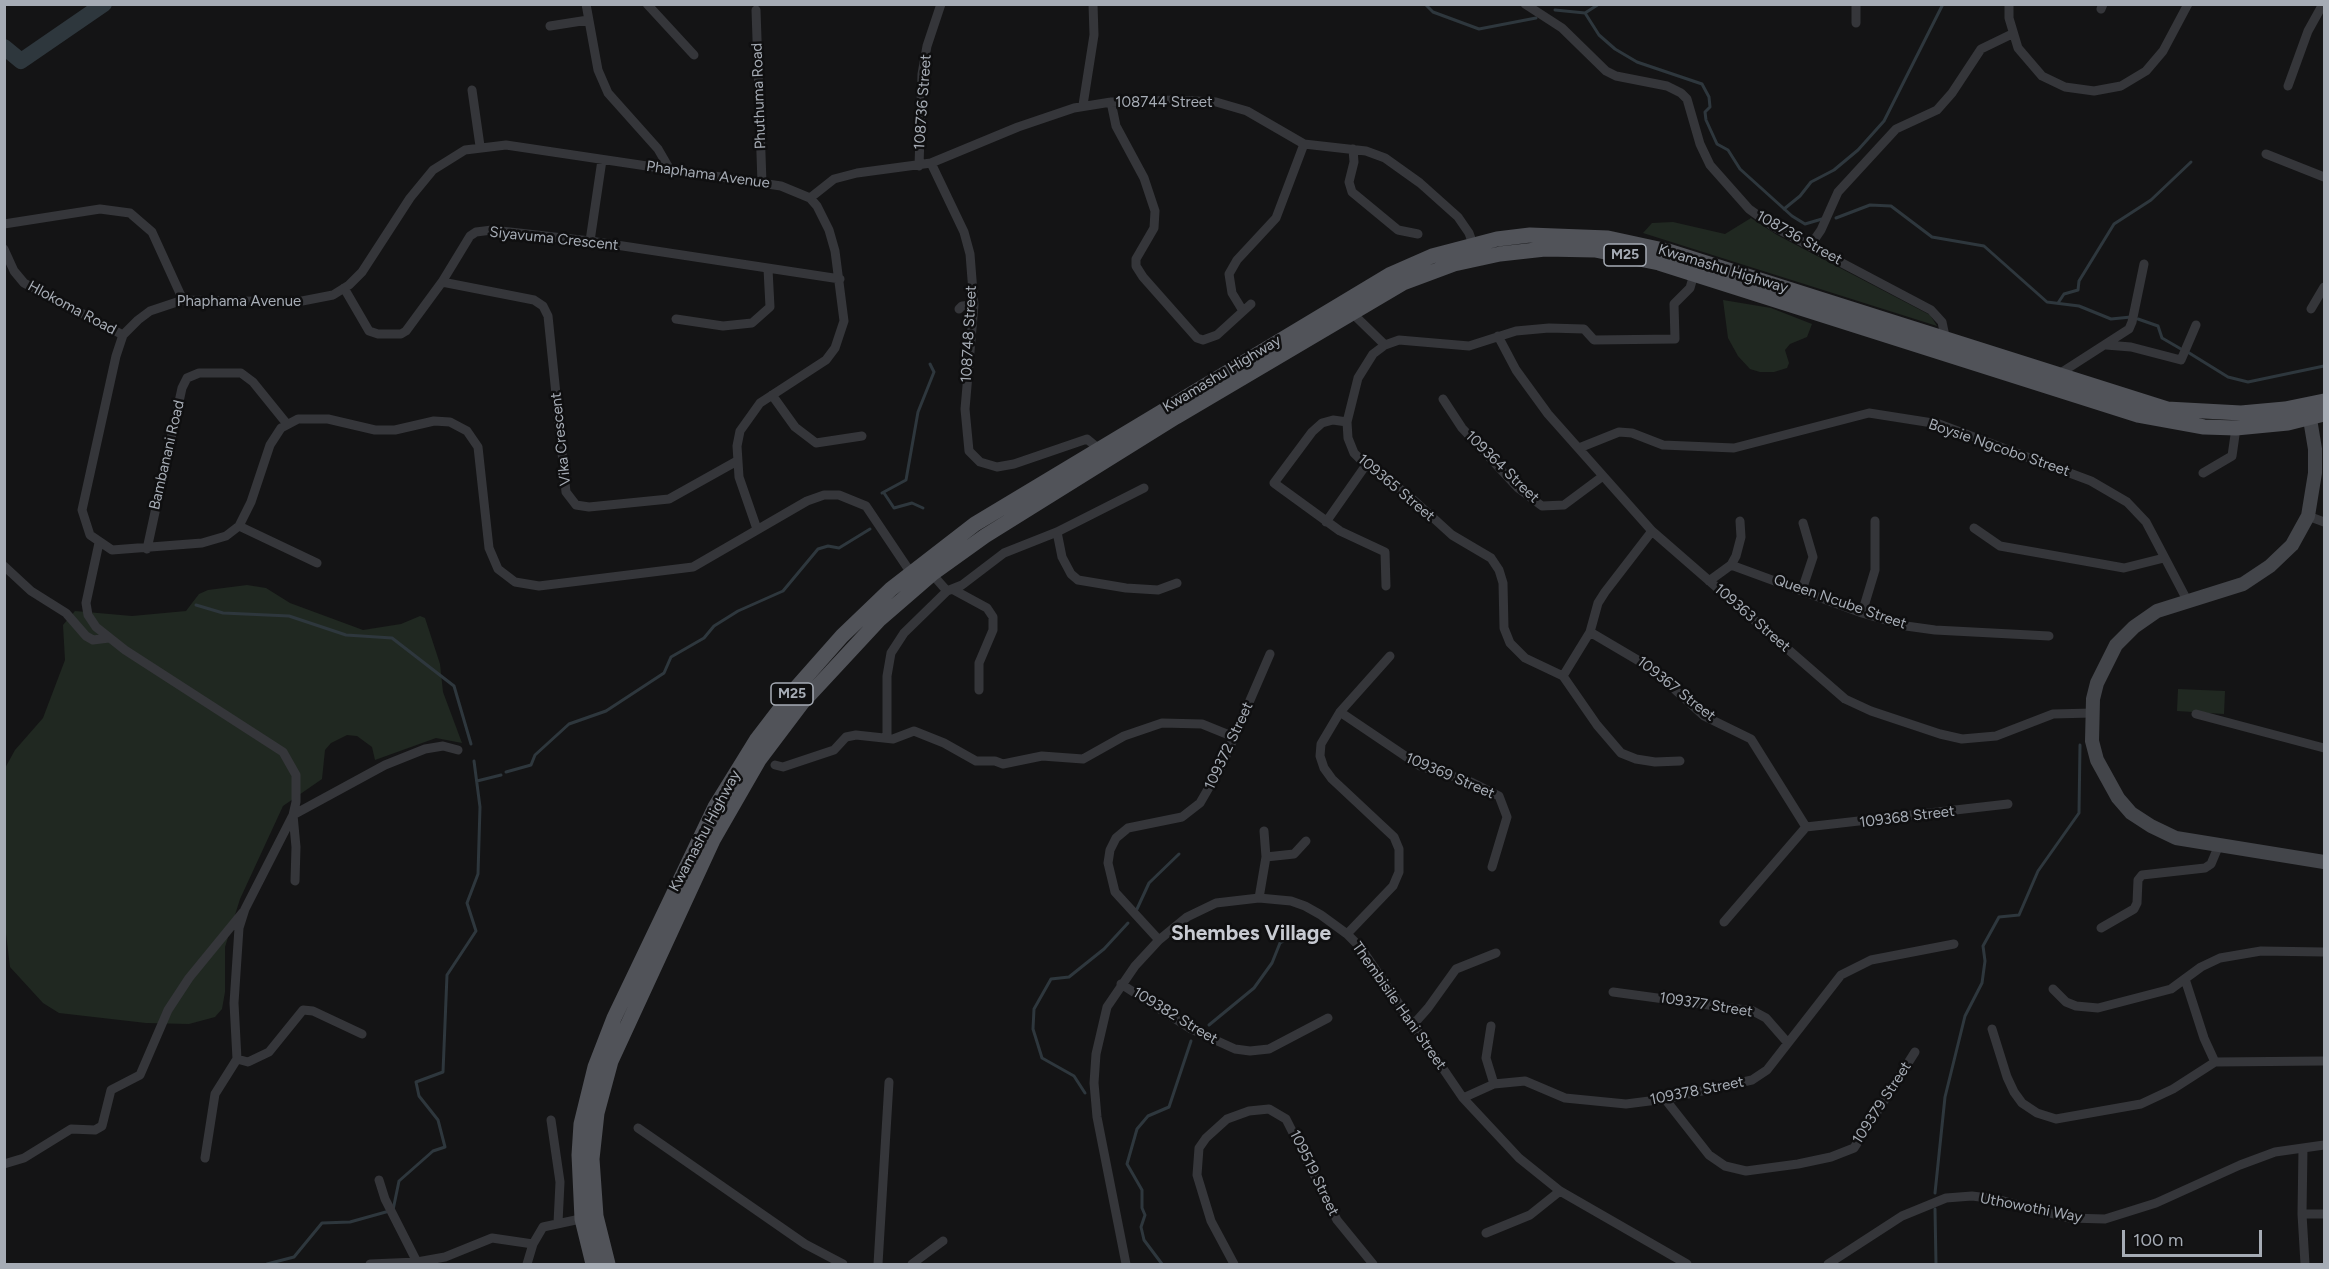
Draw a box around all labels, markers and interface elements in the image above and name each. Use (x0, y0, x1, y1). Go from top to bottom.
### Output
street label: Phuthuma Road (748, 42, 770, 150)
street label: 108736 Street (911, 54, 935, 150)
street label: 108744 Street (1115, 94, 1213, 112)
street label: Phaphama Avenue (645, 157, 771, 193)
street label: 108736 Street (1753, 207, 1845, 269)
street label: Siyavuma Crescent (489, 223, 619, 255)
street label: Kwamashu Highway (1656, 241, 1790, 297)
road number: M25 (1604, 244, 1646, 266)
street label: Hlokoma Road (25, 277, 119, 339)
street label: 108748 Street (957, 285, 981, 383)
street label: Phaphama Avenue (177, 293, 301, 311)
street label: Kwamashu Highway (1160, 332, 1284, 416)
street label: Vika Crescent (547, 391, 575, 487)
street label: Bambanani Road (146, 398, 188, 512)
street label: Boysie Ngcobo Street (1926, 415, 2072, 481)
street label: 109364 Street (1461, 427, 1543, 507)
street label: 109365 Street (1354, 450, 1438, 526)
street label: Queen Ncube Street (1771, 571, 1909, 633)
street label: 109363 Street (1710, 580, 1794, 656)
street label: 109367 Street (1633, 653, 1719, 725)
road number: M25 (771, 683, 813, 705)
street label: 109372 Street (1201, 699, 1257, 793)
street label: 109369 Street (1403, 749, 1497, 803)
street label: Kwamashu Highway (665, 767, 745, 895)
street label: 109368 Street (1858, 802, 1956, 832)
district label: Shembes Village (1171, 921, 1331, 947)
street label: Thembisile Hani Street (1348, 939, 1450, 1073)
street label: 109382 Street (1129, 984, 1221, 1048)
street label: 109377 Street (1658, 989, 1754, 1021)
street label: 109379 Street (1849, 1058, 1915, 1148)
street label: 109378 Street (1648, 1073, 1746, 1109)
street label: 109519 Street (1285, 1127, 1343, 1219)
street label: Uthowothi Way (1978, 1189, 2084, 1227)
scale bar (2125, 1218, 2264, 1256)
text: 100 m (2133, 1229, 2183, 1251)

